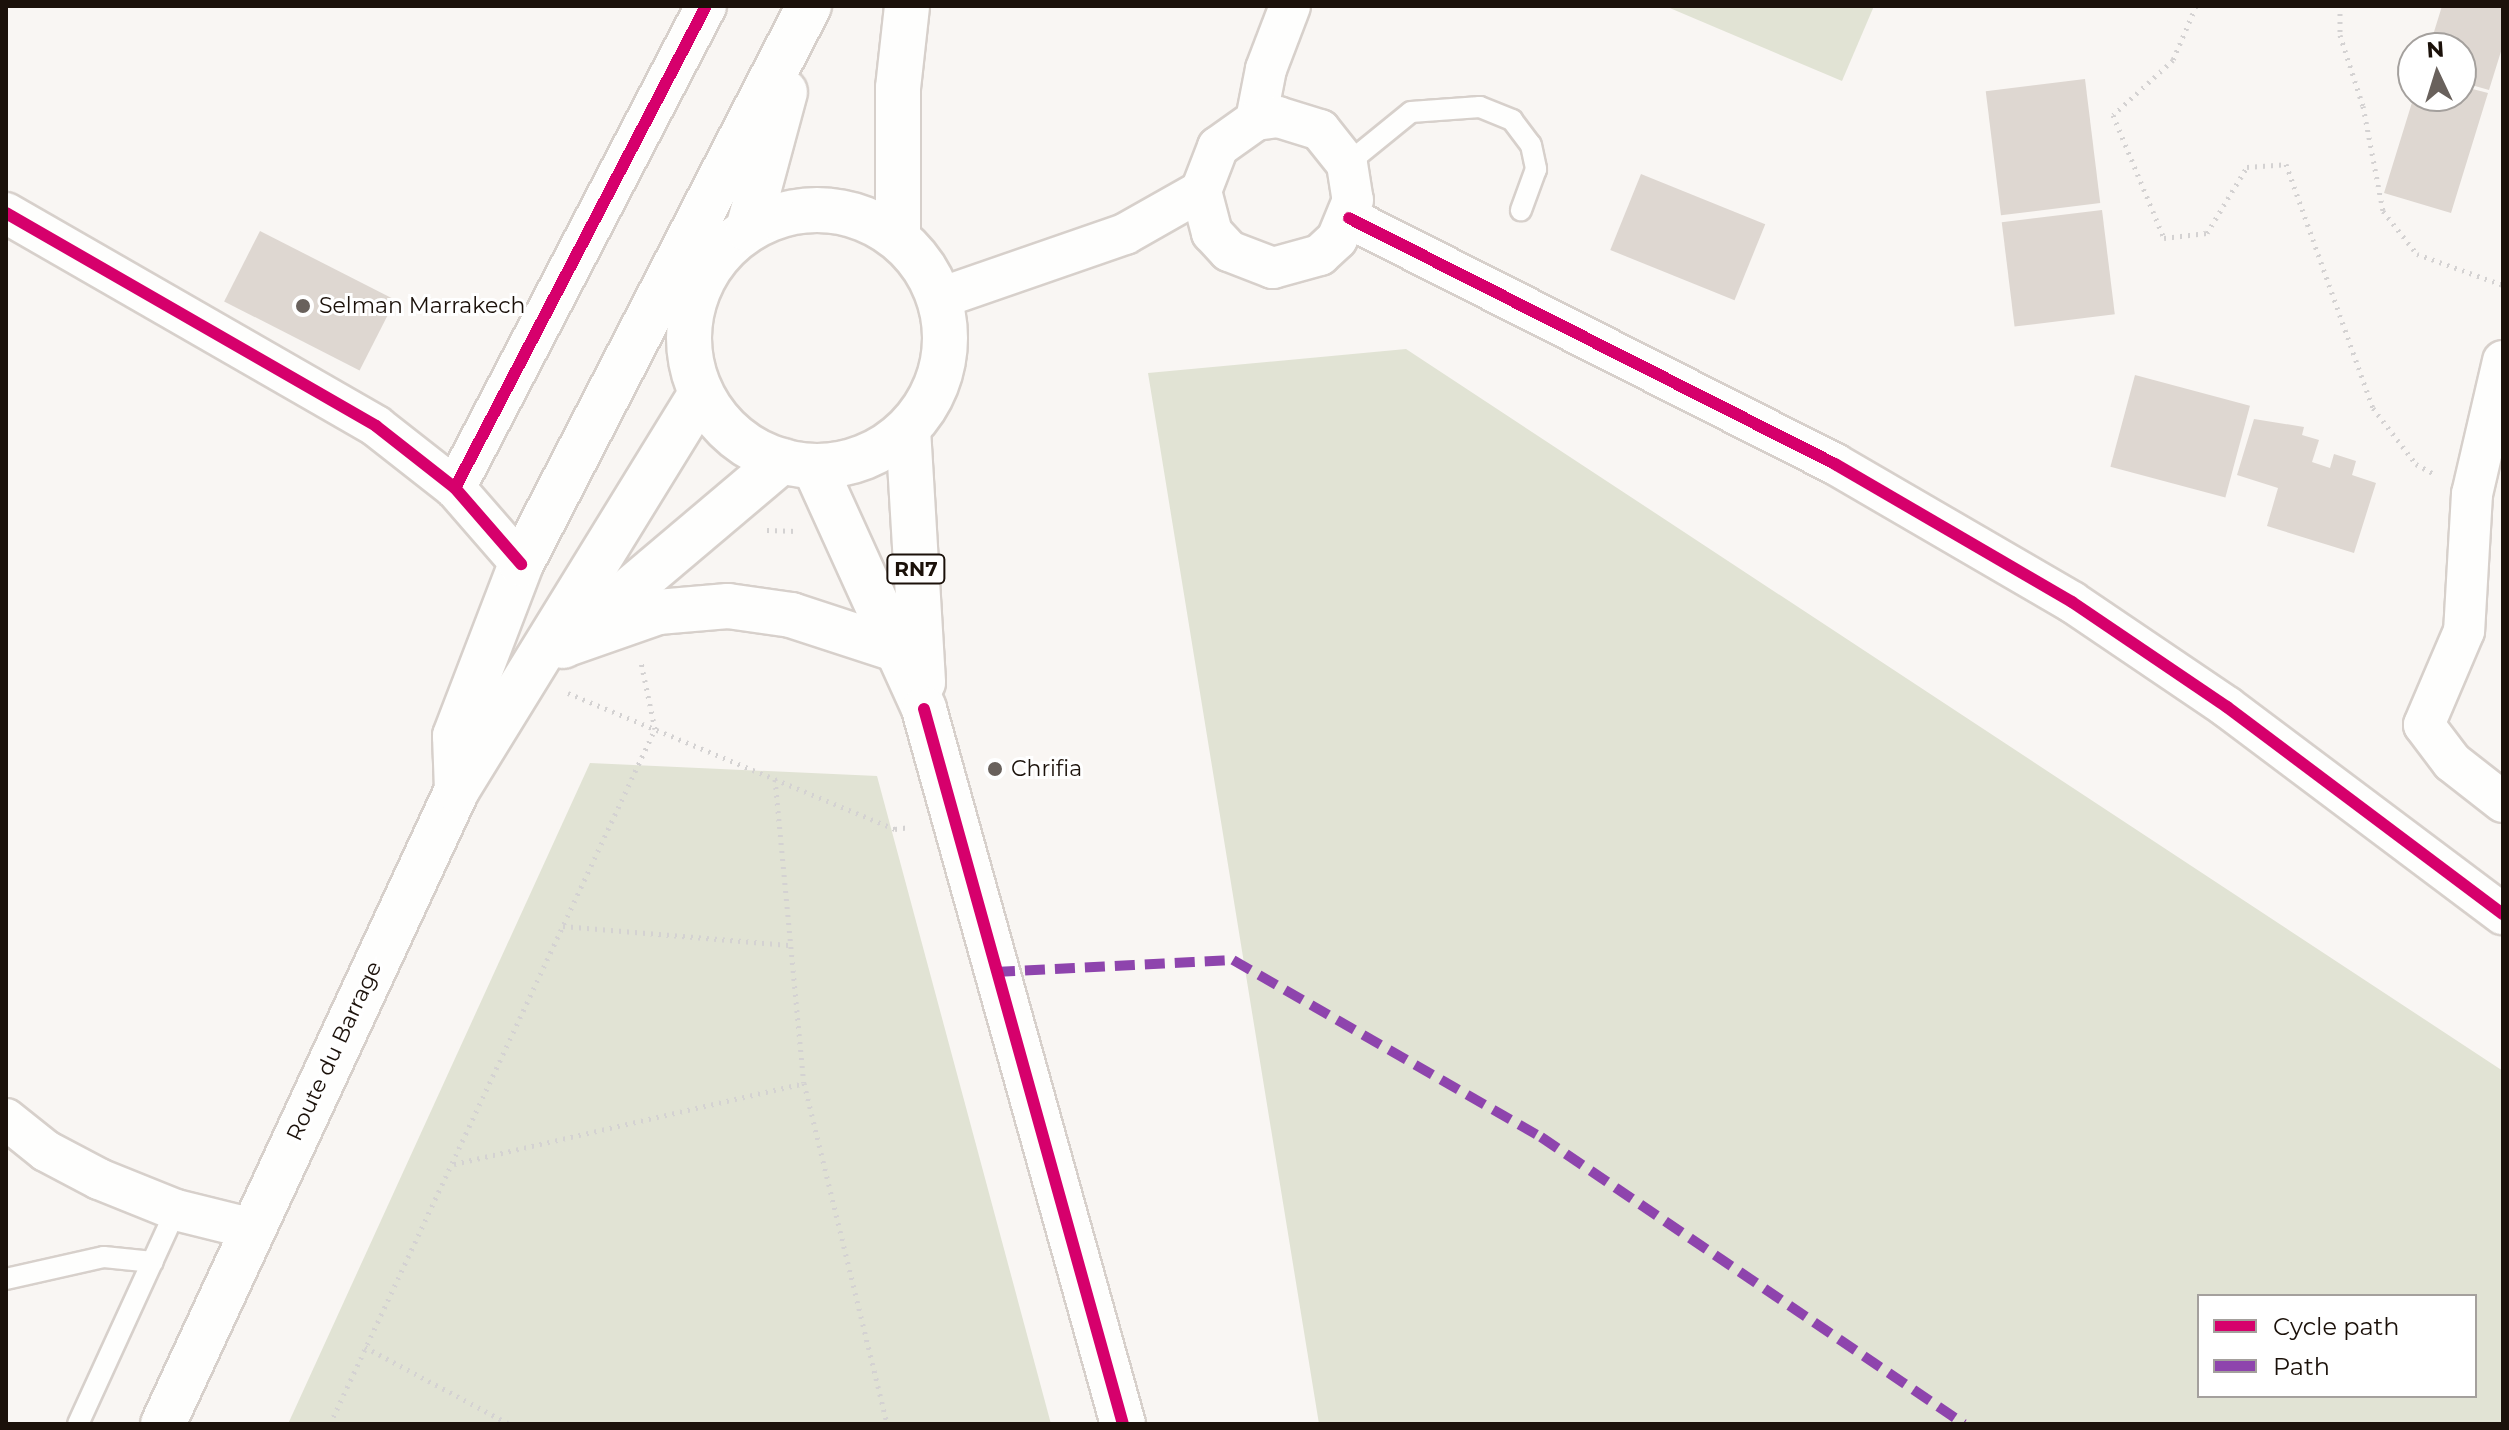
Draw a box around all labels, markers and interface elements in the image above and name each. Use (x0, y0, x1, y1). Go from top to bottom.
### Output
north arrow (2397, 32, 2477, 112)
text: N (2426, 35, 2445, 64)
place label: Selman Marrakech (319, 293, 525, 319)
marker: Selman Marrakech (294, 297, 312, 315)
road number: RN7 (886, 553, 946, 585)
place label: Chrifia (1011, 756, 1082, 782)
marker: Chrifia (986, 760, 1004, 778)
street label: Route du Barrage (281, 957, 387, 1145)
legend (2197, 1294, 2477, 1398)
text: Cycle path (2273, 1312, 2400, 1341)
text: Path (2273, 1352, 2330, 1381)

